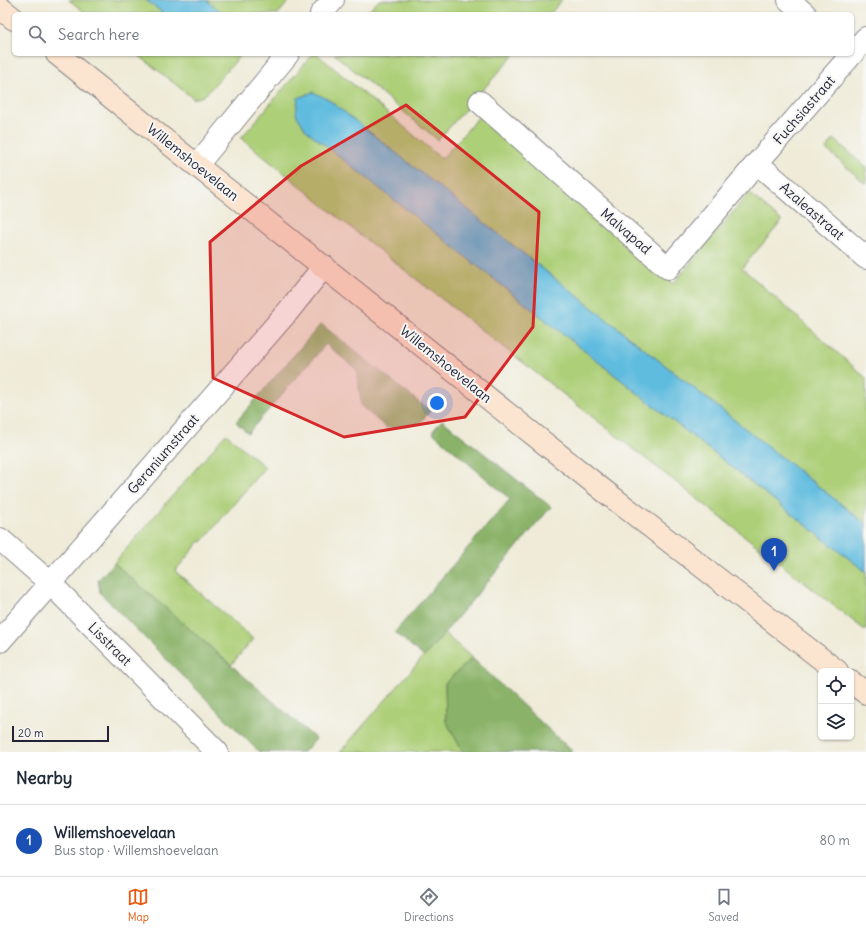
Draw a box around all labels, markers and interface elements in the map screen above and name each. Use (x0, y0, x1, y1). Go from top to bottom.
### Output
search box (12, 12, 854, 56)
icon: search (26, 23, 48, 45)
text: Search here (58, 25, 139, 44)
street label: Fuchsiastraat (769, 72, 839, 148)
street label: Willemshoevelaan (143, 119, 243, 205)
street label: Azaleastraat (776, 178, 848, 244)
street label: Malvapad (597, 204, 655, 258)
street label: Willemshoevelaan (396, 321, 496, 407)
your location (427, 393, 447, 413)
street label: Geraniumstraat (123, 410, 203, 498)
pin: 1 (761, 538, 787, 571)
street label: Lisstraat (84, 618, 136, 670)
map controls (818, 668, 854, 740)
button: locate (818, 668, 854, 704)
button: layers (818, 704, 854, 740)
scale bar (12, 724, 109, 743)
text: 20 m (18, 726, 44, 740)
text: Nearby (16, 767, 72, 789)
text: Willemshoevelaan (54, 823, 175, 842)
text: 1 (26, 832, 32, 849)
text: 80 m (819, 832, 850, 849)
text: Bus stop · Willemshoevelaan (54, 842, 218, 859)
tab: Map (127, 886, 149, 924)
tab: Directions (404, 886, 454, 924)
tab: Saved (708, 886, 739, 924)

